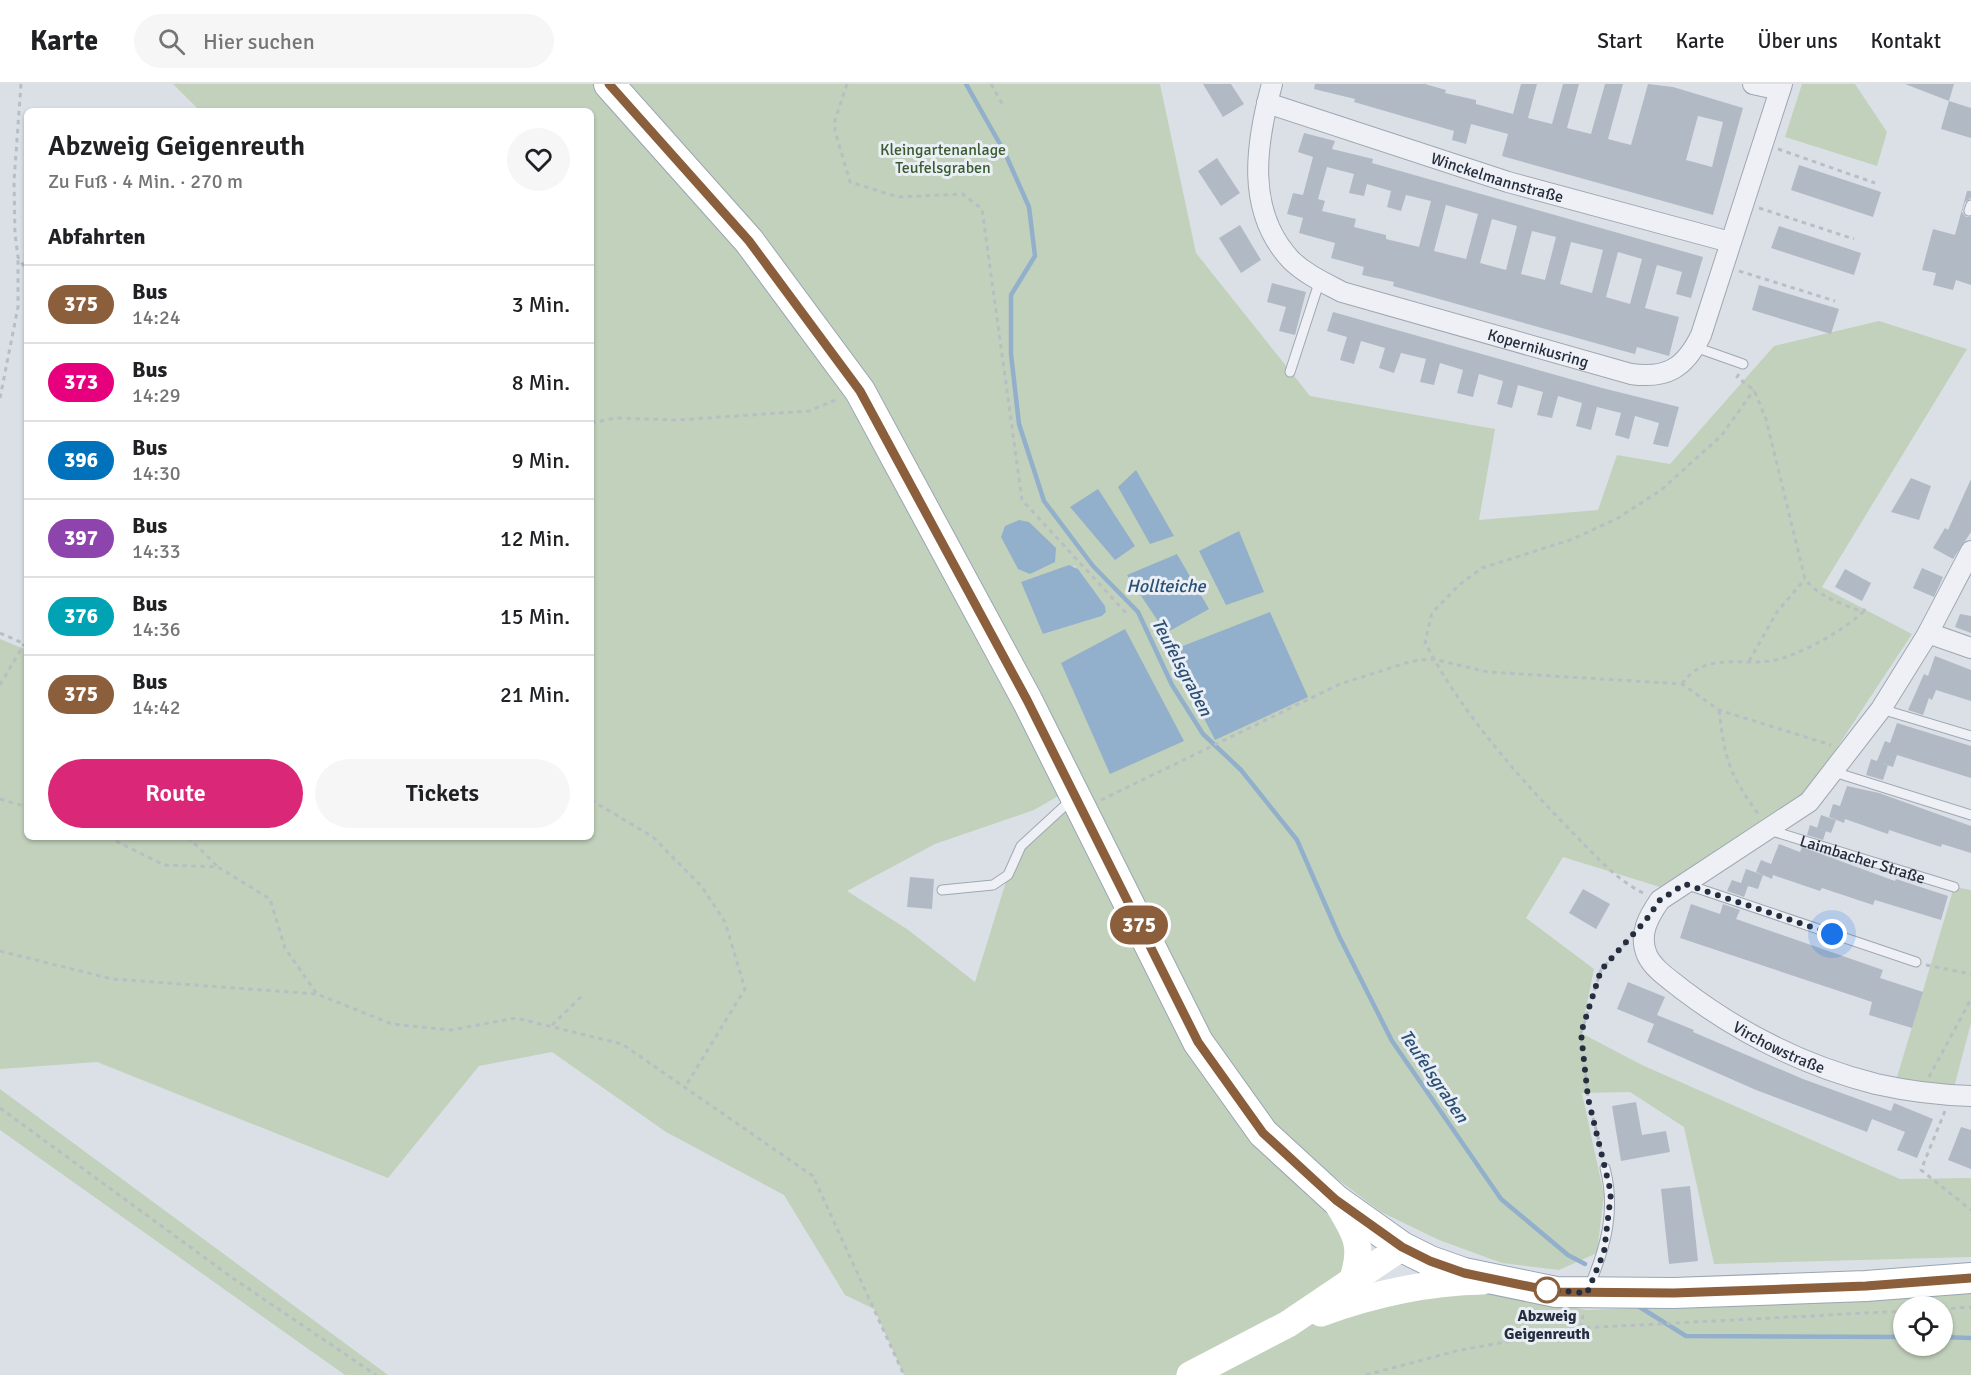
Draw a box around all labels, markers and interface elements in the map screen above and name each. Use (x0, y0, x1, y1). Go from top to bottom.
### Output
search box (134, 14, 554, 68)
text: Karte (30, 24, 98, 58)
icon: search (155, 25, 188, 58)
text: Hier suchen (203, 28, 315, 55)
text: Start (1597, 28, 1642, 54)
text: Karte (1675, 28, 1724, 54)
text: Über uns (1757, 28, 1838, 54)
text: Kontakt (1871, 28, 1941, 54)
button: heart (507, 128, 570, 191)
text: Abzweig Geigenreuth (48, 129, 305, 163)
park label: Kleingartenanlage Teufelsgraben (880, 140, 1006, 178)
street label: Winckelmannstraße (1428, 148, 1566, 208)
text: Zu Fuß · 4 Min. · 270 m (48, 169, 243, 194)
text: Abfahrten (48, 223, 146, 250)
text: Bus (132, 278, 167, 305)
text: 375 (64, 291, 98, 317)
text: 3 Min. (512, 291, 570, 318)
text: 14:24 (132, 305, 181, 330)
street label: Kopernikusring (1485, 325, 1591, 373)
text: Bus (132, 356, 167, 383)
text: 373 (64, 369, 98, 395)
text: 8 Min. (512, 369, 570, 396)
text: 14:29 (132, 383, 181, 408)
text: Bus (132, 434, 167, 461)
text: 396 (64, 447, 98, 473)
text: 9 Min. (512, 447, 570, 474)
text: 14:30 (132, 461, 181, 486)
text: Bus (132, 512, 167, 539)
text: 397 (64, 525, 98, 551)
text: 12 Min. (500, 525, 570, 552)
text: 14:33 (132, 539, 181, 564)
water label: Hollteiche (1127, 575, 1206, 597)
text: Bus (132, 590, 167, 617)
text: 376 (64, 603, 98, 629)
text: 15 Min. (500, 603, 570, 630)
water label: Teufelsgraben (1147, 614, 1218, 721)
text: 14:36 (132, 617, 181, 642)
text: Bus (132, 668, 167, 695)
text: 375 (64, 681, 98, 707)
text: 21 Min. (500, 681, 570, 708)
text: 14:42 (132, 695, 181, 720)
button: Route (48, 759, 303, 828)
button: Tickets (315, 759, 570, 828)
street label: Laimbacher Straße (1797, 831, 1927, 889)
line badge: 375 (1104, 906, 1174, 944)
text: 375 (1122, 912, 1156, 938)
your location (1817, 919, 1847, 949)
street label: Virchowstraße (1729, 1017, 1827, 1078)
water label: Teufelsgraben (1395, 1025, 1474, 1128)
marker: Abzweig Geigenreuth (1534, 1277, 1560, 1303)
map controls (1893, 1296, 1953, 1356)
button: locate (1893, 1296, 1953, 1356)
place label: Abzweig Geigenreuth (1504, 1306, 1590, 1344)

